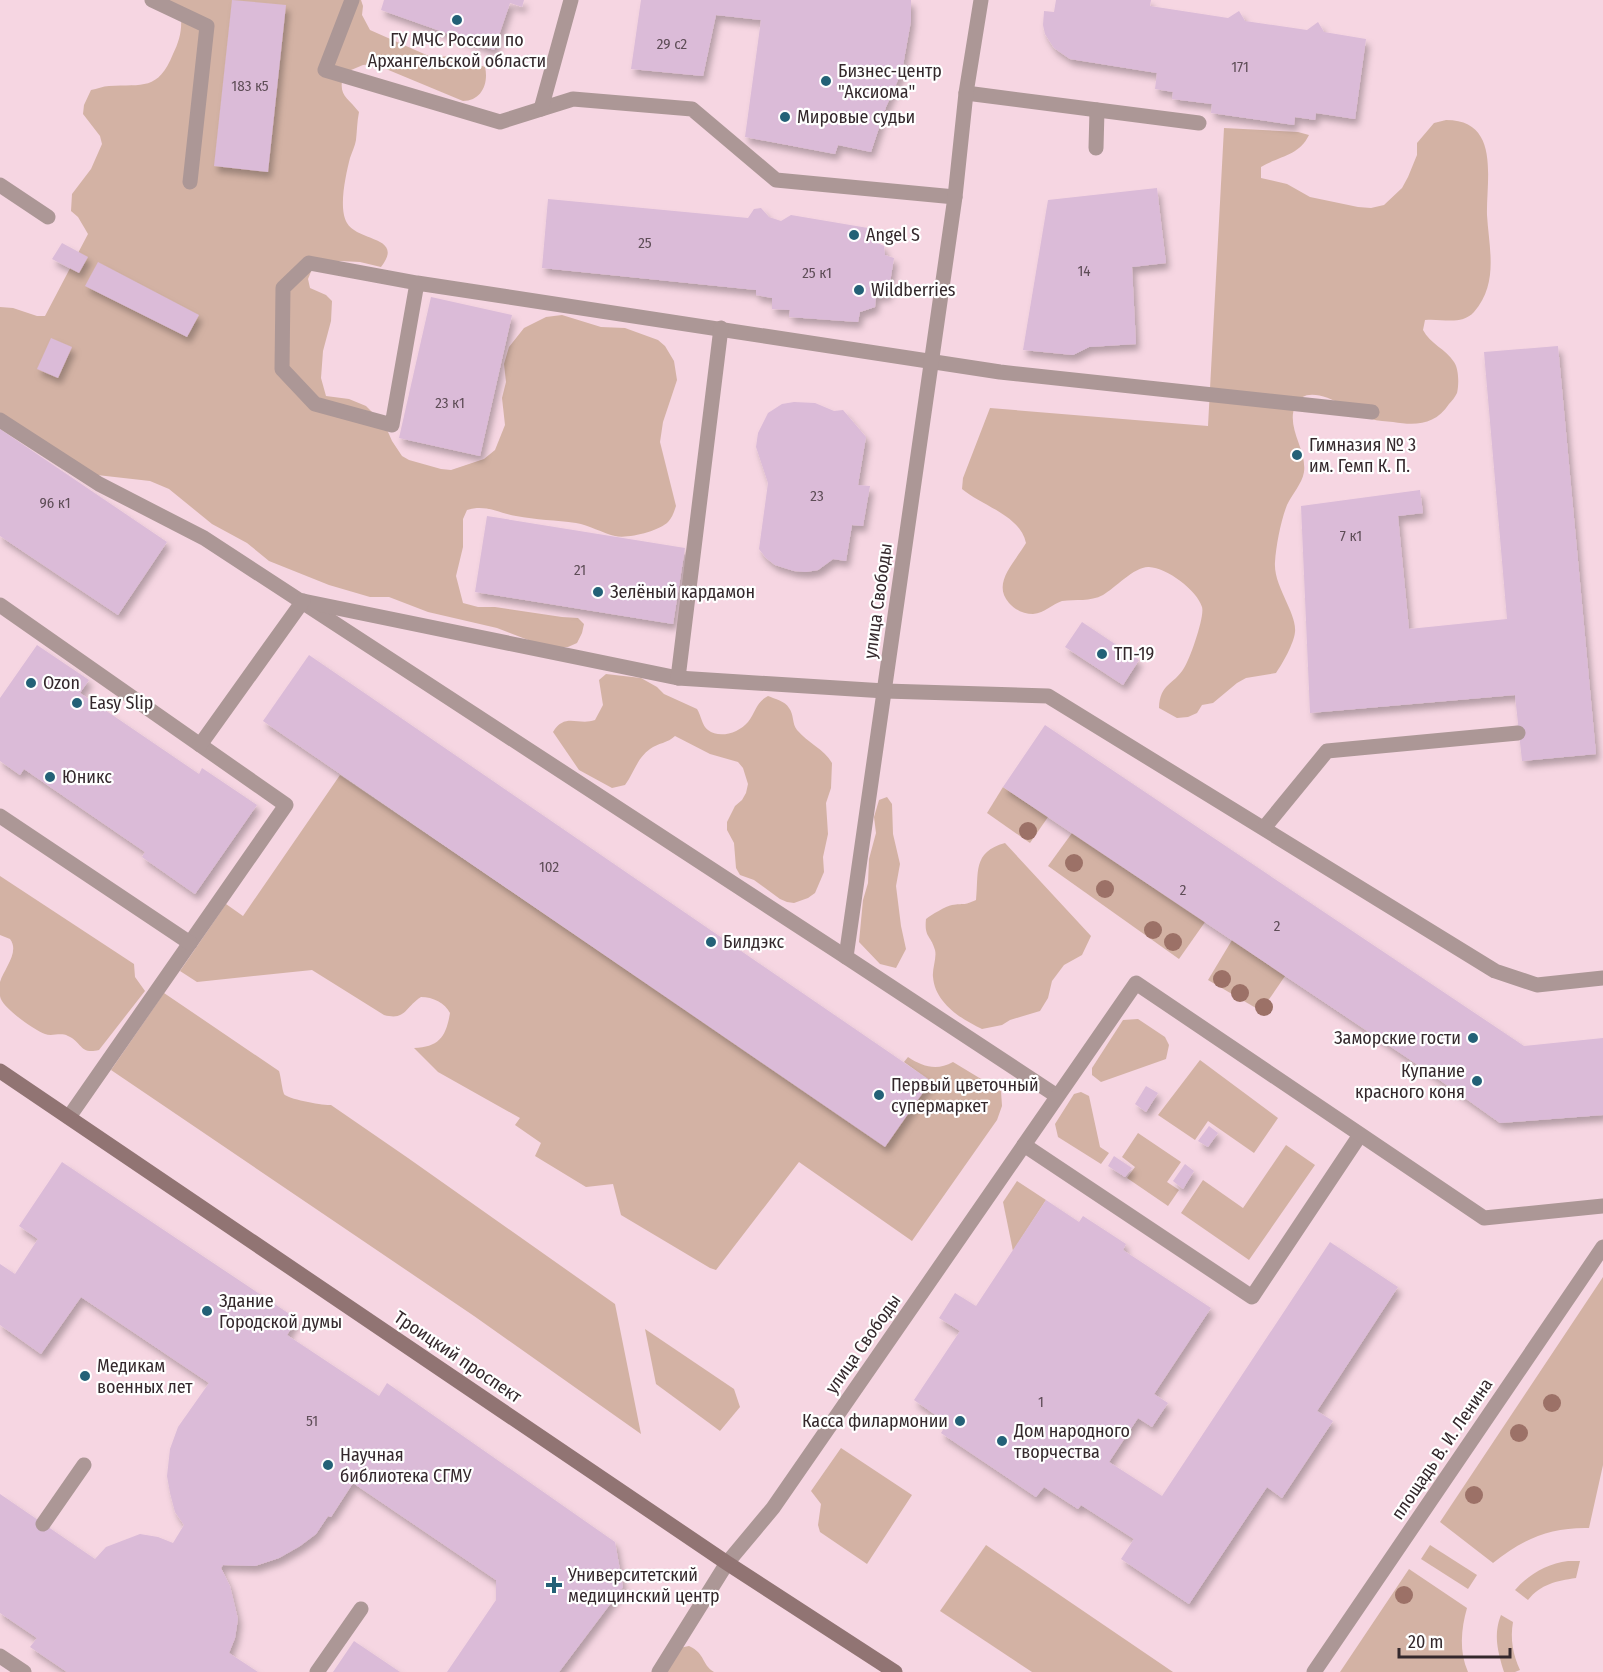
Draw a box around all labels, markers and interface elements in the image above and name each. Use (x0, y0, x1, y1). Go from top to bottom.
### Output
marker: ГУ МЧС России по Архангельской области (450, 13, 464, 27)
place label: ГУ МЧС России по Архангельской области (368, 29, 546, 72)
house number: 29 с2 (657, 35, 688, 53)
house number: 171 (1231, 58, 1249, 76)
place label: Бизнес-центр "Аксиома" (838, 60, 942, 103)
marker: Бизнес-центр "Аксиома" (819, 74, 833, 88)
house number: 183 к5 (231, 77, 269, 95)
place label: Мировые судьи (797, 106, 915, 128)
marker: Мировые судьи (778, 110, 792, 124)
place label: Angel S (866, 224, 920, 246)
marker: Angel S (847, 228, 861, 242)
house number: 25 (638, 234, 652, 252)
house number: 14 (1077, 262, 1091, 280)
house number: 25 к1 (802, 264, 832, 282)
place label: Wildberries (871, 279, 956, 301)
marker: Wildberries (852, 283, 866, 297)
house number: 23 к1 (435, 394, 465, 412)
place label: Гимназия № 3 им. Гемп К. П. (1309, 434, 1416, 477)
marker: Гимназия № 3 им. Гемп К. П. (1290, 448, 1304, 462)
house number: 23 (810, 487, 824, 505)
house number: 96 к1 (40, 494, 70, 512)
house number: 7 к1 (1340, 527, 1362, 545)
street label: улица Свободы (859, 542, 897, 660)
house number: 21 (574, 561, 586, 579)
place label: Зелёный кардамон (610, 581, 755, 603)
marker: Зелёный кардамон (591, 585, 605, 599)
place label: ТП-19 (1114, 643, 1154, 665)
marker: ТП-19 (1095, 647, 1109, 661)
place label: Ozon (43, 672, 80, 694)
marker: Ozon (24, 676, 38, 690)
place label: Easy Slip (89, 692, 153, 714)
marker: Easy Slip (70, 696, 84, 710)
place label: Юникс (62, 766, 112, 788)
marker: Юникс (43, 770, 57, 784)
house number: 102 (539, 858, 559, 876)
house number: 2 (1180, 881, 1187, 899)
house number: 2 (1274, 917, 1281, 935)
place label: Билдэкс (723, 931, 785, 953)
marker: Билдэкс (704, 935, 718, 949)
place label: Заморские гости (1334, 1027, 1461, 1049)
marker: Заморские гости (1466, 1031, 1480, 1045)
place label: Купание красного коня (1355, 1060, 1465, 1103)
place label: Первый цветочный супермаркет (891, 1074, 1039, 1117)
marker: Купание красного коня (1470, 1074, 1484, 1088)
marker: Первый цветочный супермаркет (872, 1088, 886, 1102)
place label: Здание Городской думы (219, 1290, 342, 1333)
street label: улица Свободы (821, 1290, 905, 1398)
marker: Здание Городской думы (200, 1304, 214, 1318)
street label: Троицкий проспект (390, 1306, 527, 1408)
place label: Медикам военных лет (97, 1355, 193, 1398)
marker: Медикам военных лет (78, 1369, 92, 1383)
street label: площадь В. И. Ленина (1387, 1374, 1498, 1524)
house number: 1 (1038, 1393, 1044, 1411)
place label: Касса филармонии (802, 1410, 948, 1432)
house number: 51 (306, 1412, 318, 1430)
marker: Касса филармонии (953, 1414, 967, 1428)
place label: Дом народного творчества (1013, 1420, 1130, 1463)
marker: Дом народного творчества (995, 1434, 1009, 1448)
place label: Научная библиотека СГМУ (340, 1444, 472, 1487)
marker: Научная библиотека СГМУ (321, 1458, 335, 1472)
place label: Университетский медицинский центр (567, 1564, 720, 1607)
marker: Университетский медицинский центр (545, 1576, 563, 1594)
scale bar (1399, 1621, 1510, 1659)
text: 20 m (1408, 1631, 1443, 1653)

